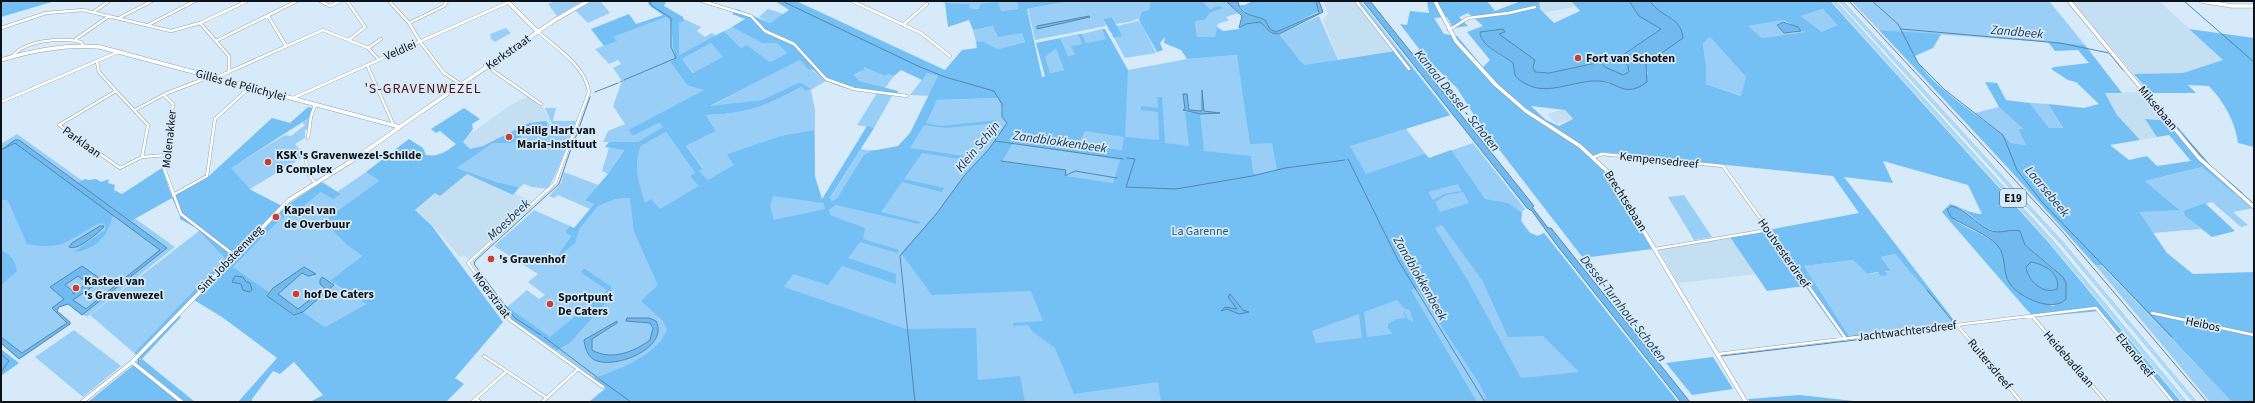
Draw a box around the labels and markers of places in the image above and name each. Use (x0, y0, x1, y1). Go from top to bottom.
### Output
place label: Fort van Schoten (1586, 50, 1675, 67)
marker: Fort van Schoten (1573, 53, 1583, 63)
place label: Heilig Hart van Maria-instituut (517, 122, 597, 153)
marker: Heilig Hart van Maria-instituut (504, 132, 514, 142)
place label: KSK 's Gravenwezel-Schilde B Complex (276, 147, 421, 178)
marker: KSK 's Gravenwezel-Schilde B Complex (263, 157, 273, 167)
place label: Kapel van de Overbuur (284, 202, 350, 233)
marker: Kapel van de Overbuur (271, 212, 281, 222)
place label: 's Gravenhof (499, 251, 566, 268)
marker: 's Gravenhof (486, 254, 496, 264)
place label: Kasteel van 's Gravenwezel (84, 273, 164, 304)
marker: Kasteel van 's Gravenwezel (71, 283, 81, 293)
place label: hof De Caters (304, 286, 374, 303)
marker: hof De Caters (291, 289, 301, 299)
place label: Sportpunt De Caters (558, 289, 613, 320)
marker: Sportpunt De Caters (545, 299, 555, 309)

